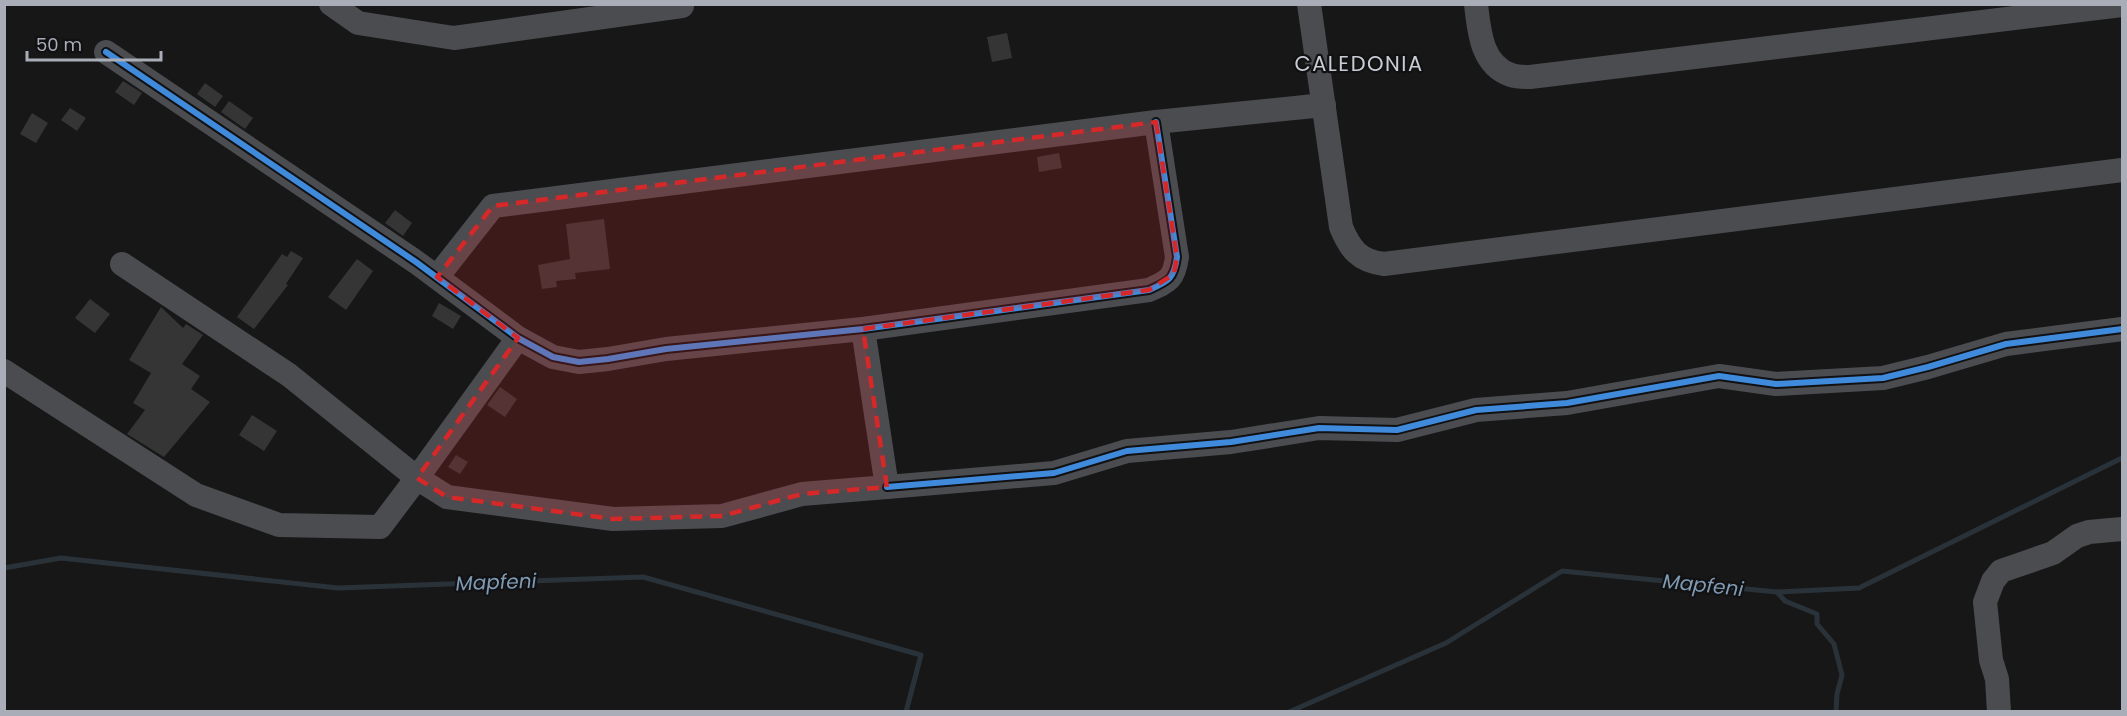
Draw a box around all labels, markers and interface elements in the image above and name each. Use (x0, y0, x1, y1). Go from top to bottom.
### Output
scale bar (27, 24, 160, 62)
text: 50 m (36, 32, 82, 57)
district label: CALEDONIA (1294, 49, 1424, 78)
water label: Mapfeni (455, 567, 538, 597)
water label: Mapfeni (1661, 567, 1746, 603)

